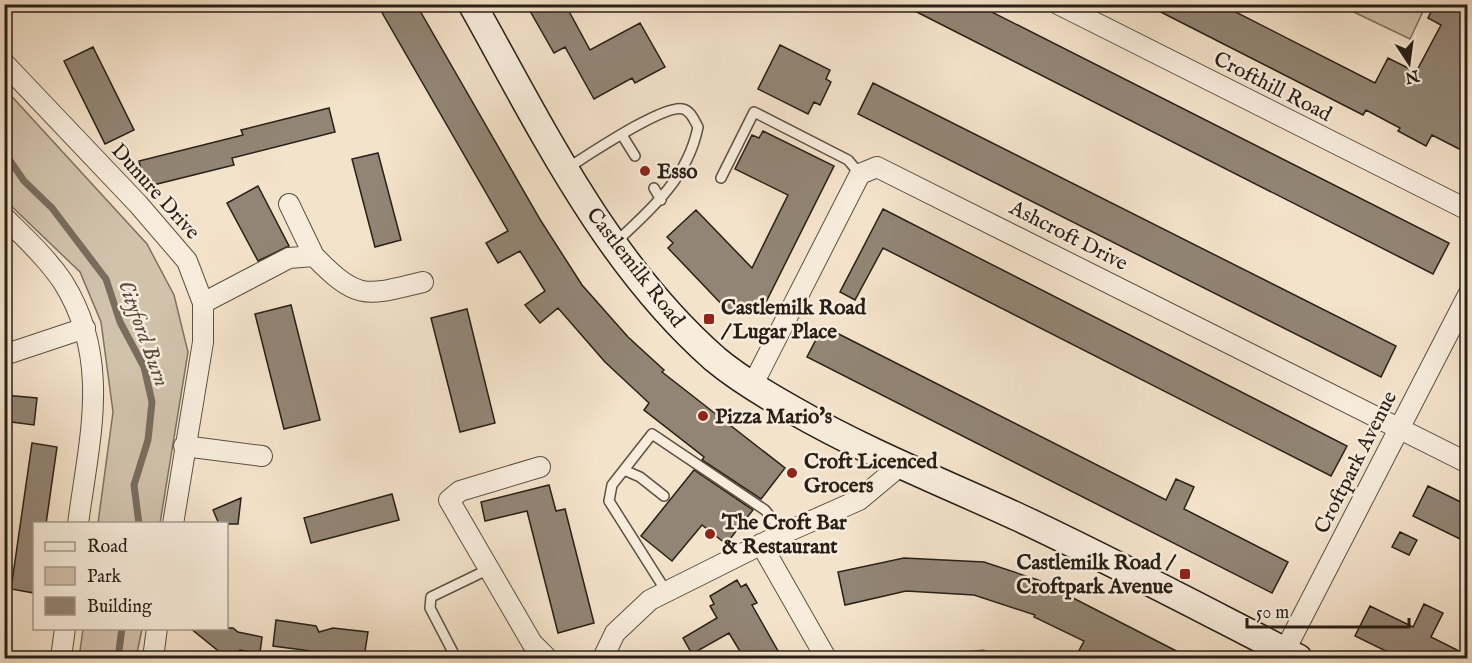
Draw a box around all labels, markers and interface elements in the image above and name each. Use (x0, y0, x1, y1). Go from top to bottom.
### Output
north arrow (1379, 33, 1439, 93)
street label: Crofthill Road (1209, 46, 1337, 129)
text: N (1403, 64, 1422, 87)
street label: Dunure Drive (105, 138, 205, 246)
place label: Esso (657, 159, 698, 186)
marker: Esso (638, 164, 652, 178)
street label: Ashcroft Drive (1004, 195, 1132, 278)
street label: Castlemilk Road (580, 203, 691, 334)
water label: Cityford Burn (111, 277, 175, 391)
place label: Castlemilk Road / Lugar Place (720, 295, 867, 346)
marker: Castlemilk Road / Lugar Place (702, 312, 716, 326)
street label: Croftpark Avenue (1309, 386, 1404, 539)
place label: Pizza Mario's (715, 404, 832, 431)
marker: Pizza Mario's (696, 409, 710, 423)
place label: Croft Licenced Grocers (804, 449, 938, 500)
marker: Croft Licenced Grocers (785, 466, 799, 480)
place label: The Croft Bar & Restaurant (721, 510, 847, 561)
legend (33, 522, 228, 630)
marker: The Croft Bar & Restaurant (703, 527, 717, 541)
text: Road (87, 536, 128, 559)
place label: Castlemilk Road / Croftpark Avenue (1016, 550, 1177, 601)
text: Park (87, 566, 122, 589)
marker: Castlemilk Road / Croftpark Avenue (1178, 567, 1192, 581)
scale bar (1247, 591, 1409, 629)
text: Building (87, 596, 152, 619)
text: 50 m (1256, 602, 1289, 625)

